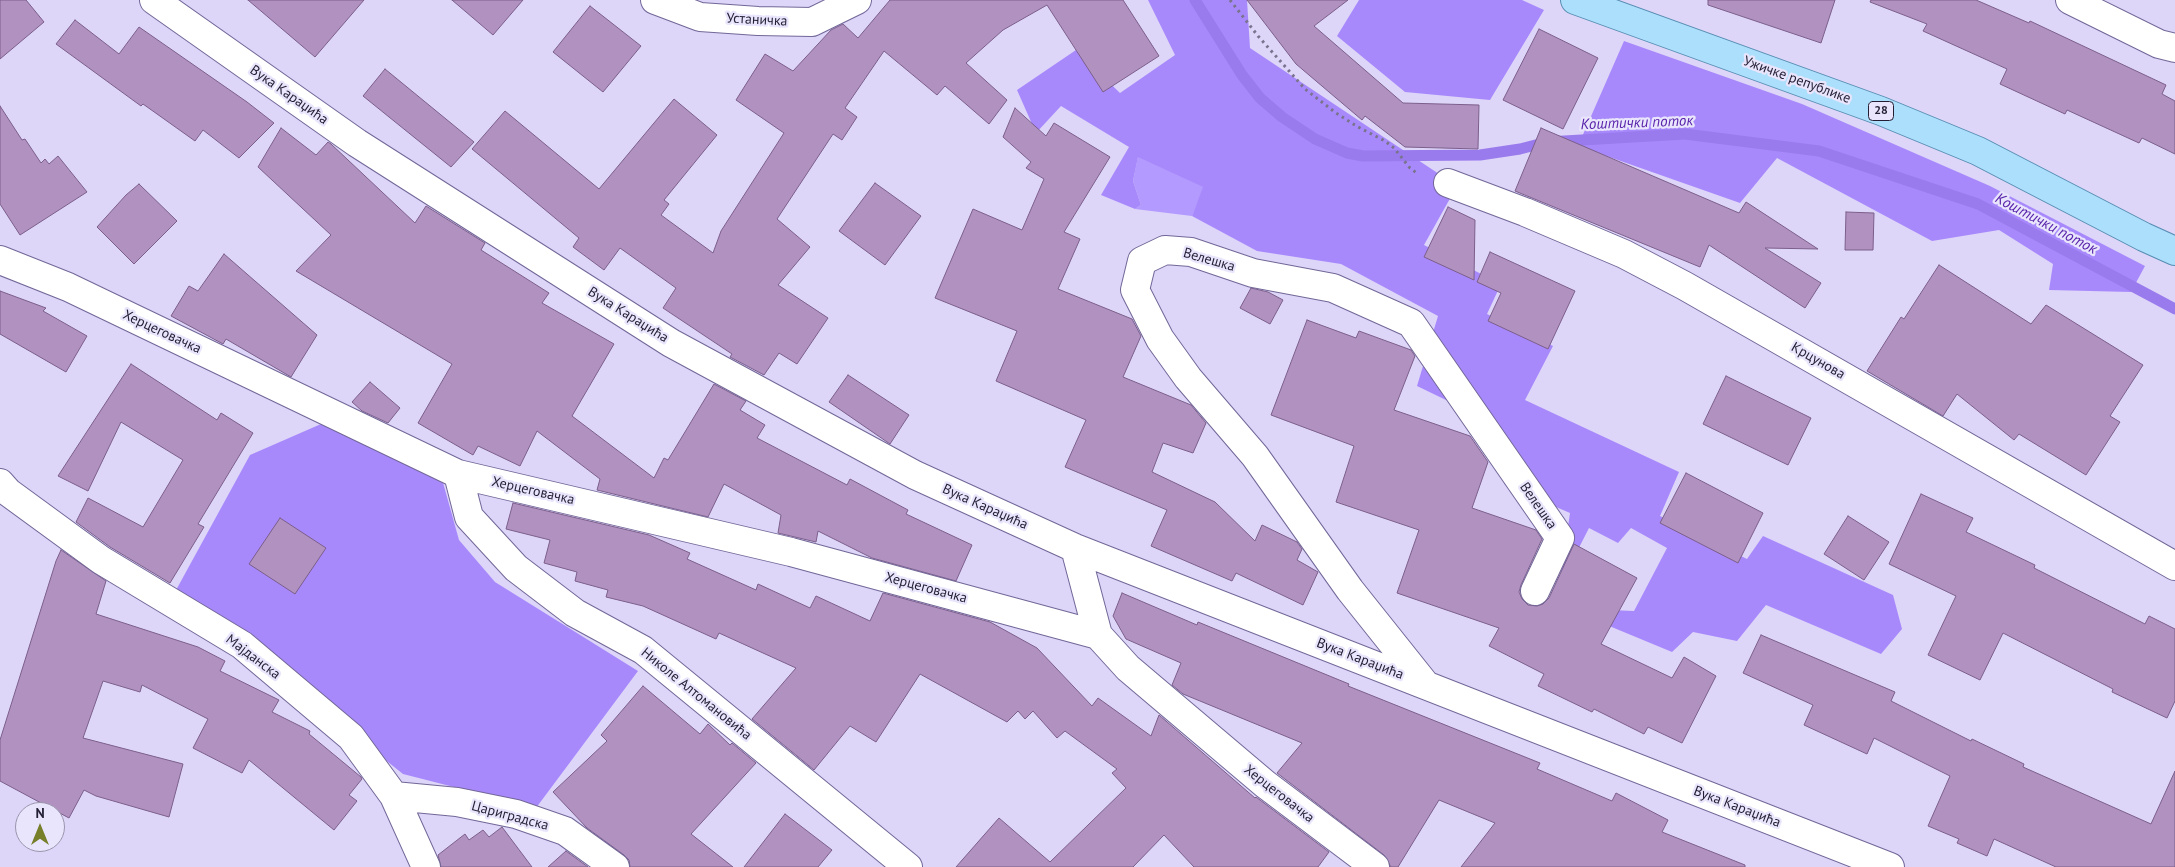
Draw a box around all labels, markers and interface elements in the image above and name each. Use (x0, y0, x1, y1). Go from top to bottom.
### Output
street label: Устаничка (726, 10, 788, 30)
street label: Ужичке републике (1741, 53, 1853, 107)
street label: Вука Караџића (247, 62, 331, 128)
road number: 28 (1868, 102, 1894, 120)
water label: Коштички поток (1580, 112, 1694, 134)
water label: Коштички поток (1992, 190, 2100, 258)
street label: Велешка (1181, 245, 1237, 275)
street label: Вука Караџића (585, 284, 671, 346)
street label: Херцеговачка (120, 307, 204, 357)
street label: Крцунова (1788, 339, 1848, 383)
street label: Херцеговачка (490, 473, 576, 509)
street label: Велешка (1516, 479, 1560, 533)
street label: Вука Караџића (940, 481, 1030, 533)
street label: Херцеговачка (883, 569, 969, 607)
street label: Мајданска (222, 631, 284, 683)
street label: Вука Караџића (1314, 635, 1406, 683)
street label: Николе Алтомановића (637, 644, 755, 744)
street label: Херцеговачка (1241, 761, 1317, 827)
street label: Вука Караџића (1691, 783, 1783, 831)
street label: Цариградска (470, 798, 550, 834)
north arrow (15, 802, 65, 852)
text: N (35, 804, 45, 822)

